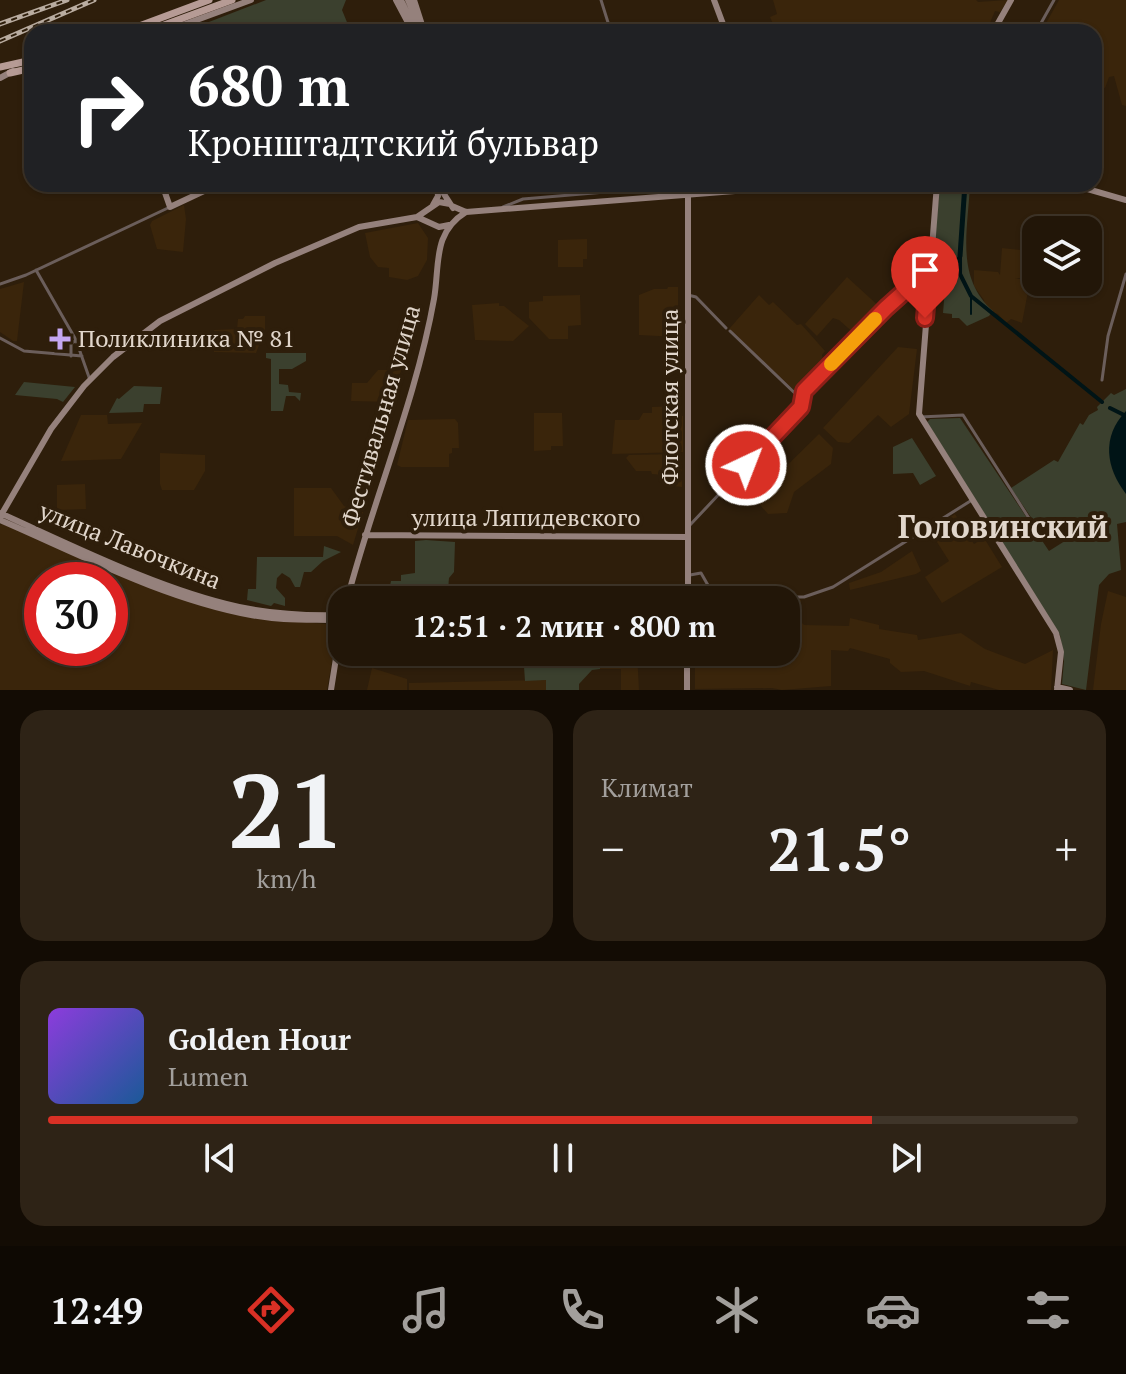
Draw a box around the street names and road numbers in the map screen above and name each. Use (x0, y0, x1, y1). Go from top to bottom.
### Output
street label: Фестивальная улица (333, 301, 427, 531)
street label: Флотская улица (653, 309, 685, 485)
street label: улица Лавочкина (34, 494, 226, 596)
street label: улица Ляпидевского (411, 501, 640, 533)

